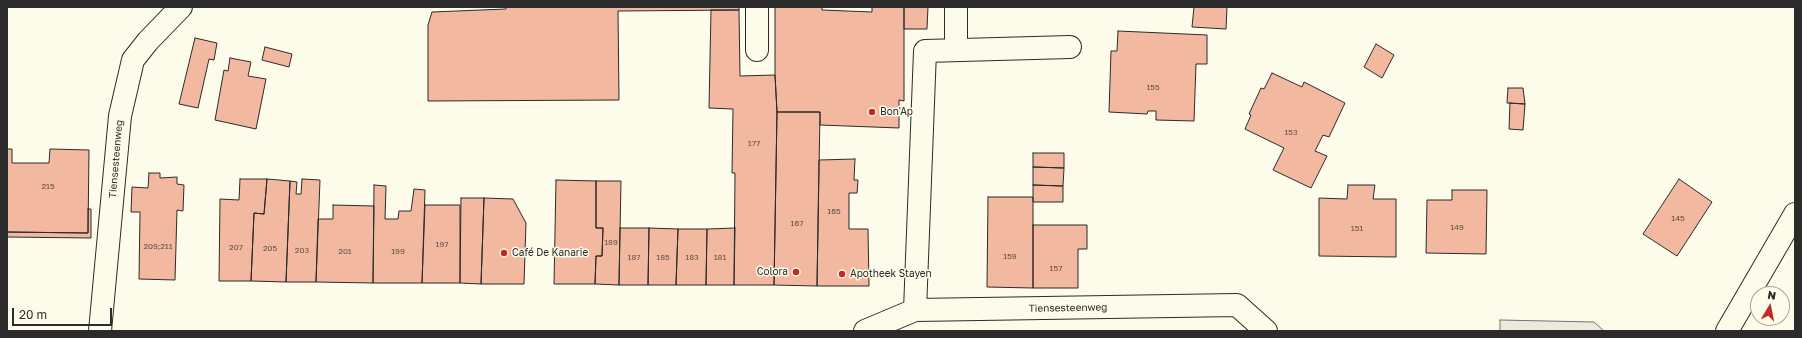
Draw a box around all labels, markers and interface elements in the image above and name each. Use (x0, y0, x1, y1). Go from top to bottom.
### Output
house number: 155 (1146, 82, 1160, 92)
place label: Bon'Ap (880, 106, 913, 118)
marker: Bon'Ap (867, 107, 877, 117)
street label: Tiensesteenweg (107, 119, 125, 199)
house number: 153 (1284, 127, 1298, 137)
house number: 177 (748, 138, 760, 148)
house number: 215 (41, 181, 55, 191)
house number: 165 (827, 206, 841, 216)
house number: 145 (1671, 213, 1685, 223)
house number: 167 (791, 218, 803, 228)
house number: 149 (1450, 222, 1464, 232)
house number: 151 (1351, 223, 1363, 233)
house number: 189 (604, 237, 618, 247)
house number: 197 (436, 239, 448, 249)
house number: 209;211 (143, 241, 173, 251)
house number: 207 (229, 242, 243, 252)
house number: 205 (263, 243, 277, 253)
house number: 203 (295, 245, 309, 255)
house number: 201 (338, 246, 352, 256)
house number: 199 (391, 246, 405, 256)
place label: Café De Kanarie (512, 247, 588, 259)
marker: Café De Kanarie (499, 248, 509, 258)
house number: 159 (1003, 251, 1017, 261)
house number: 187 (628, 252, 640, 262)
house number: 185 (656, 252, 670, 262)
house number: 183 (685, 252, 699, 262)
house number: 181 (714, 252, 726, 262)
house number: 157 (1050, 263, 1062, 273)
place label: Colora (757, 266, 788, 278)
marker: Colora (791, 267, 801, 277)
place label: Apotheek Stayen (850, 268, 932, 280)
marker: Apotheek Stayen (837, 269, 847, 279)
north arrow (1750, 286, 1790, 326)
text: N (1767, 288, 1777, 302)
scale bar (14, 300, 114, 326)
street label: Tiensesteenweg (1028, 301, 1108, 315)
text: 20 m (19, 307, 47, 322)

